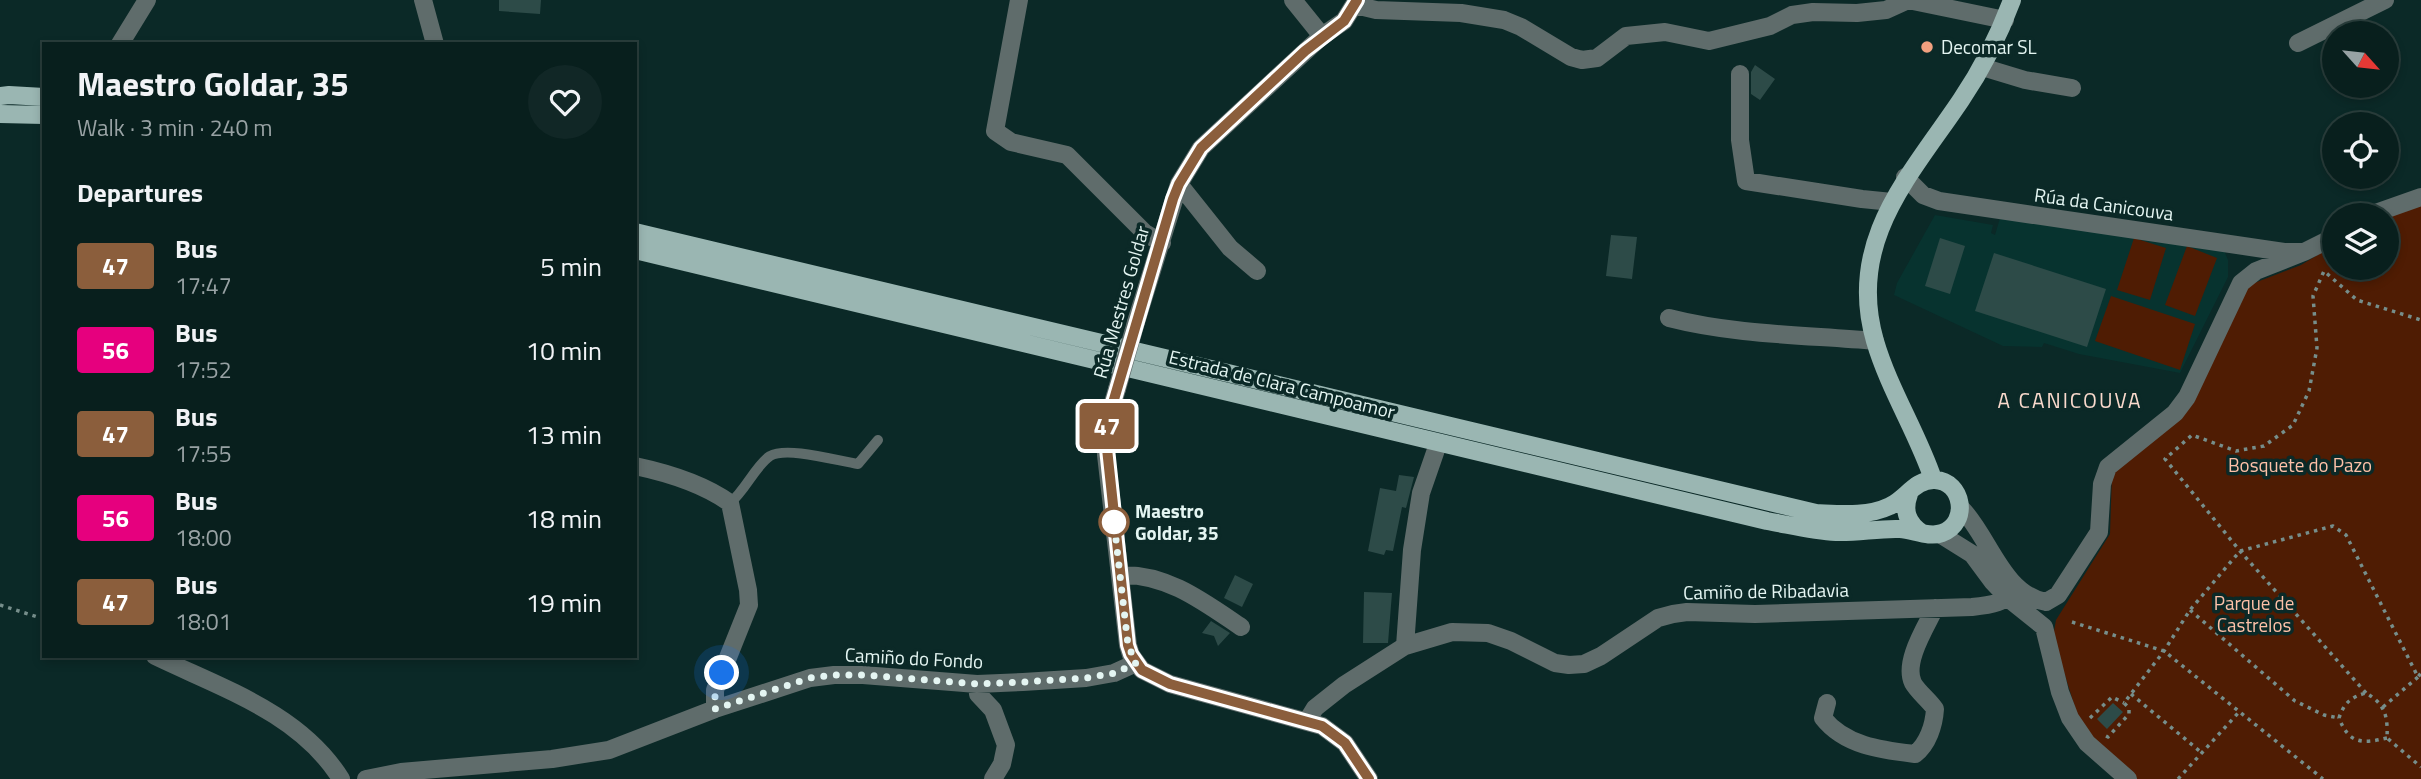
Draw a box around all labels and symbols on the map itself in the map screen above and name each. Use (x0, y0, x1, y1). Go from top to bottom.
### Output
north arrow (2322, 21, 2399, 98)
place label: Decomar SL (1941, 32, 2037, 61)
marker: Decomar SL (1919, 39, 1935, 55)
street label: Rúa da Canicouva (2033, 179, 2176, 228)
street label: Rúa Mestres Goldar (1085, 222, 1156, 382)
street label: Estrada de Clara Campoamor (1166, 341, 1399, 426)
district label: A CANICOUVA (1997, 384, 2143, 416)
line badge: 47 (1076, 403, 1138, 449)
park label: Bosquete do Pazo (2228, 450, 2372, 479)
place label: Maestro Goldar, 35 (1135, 496, 1219, 547)
marker: Maestro Goldar, 35 (1099, 507, 1129, 537)
street label: Camiño de Ribadavia (1683, 575, 1850, 606)
park label: Parque de Castrelos (2214, 588, 2294, 639)
street label: Camiño do Fondo (844, 639, 984, 676)
your location (704, 655, 739, 690)

